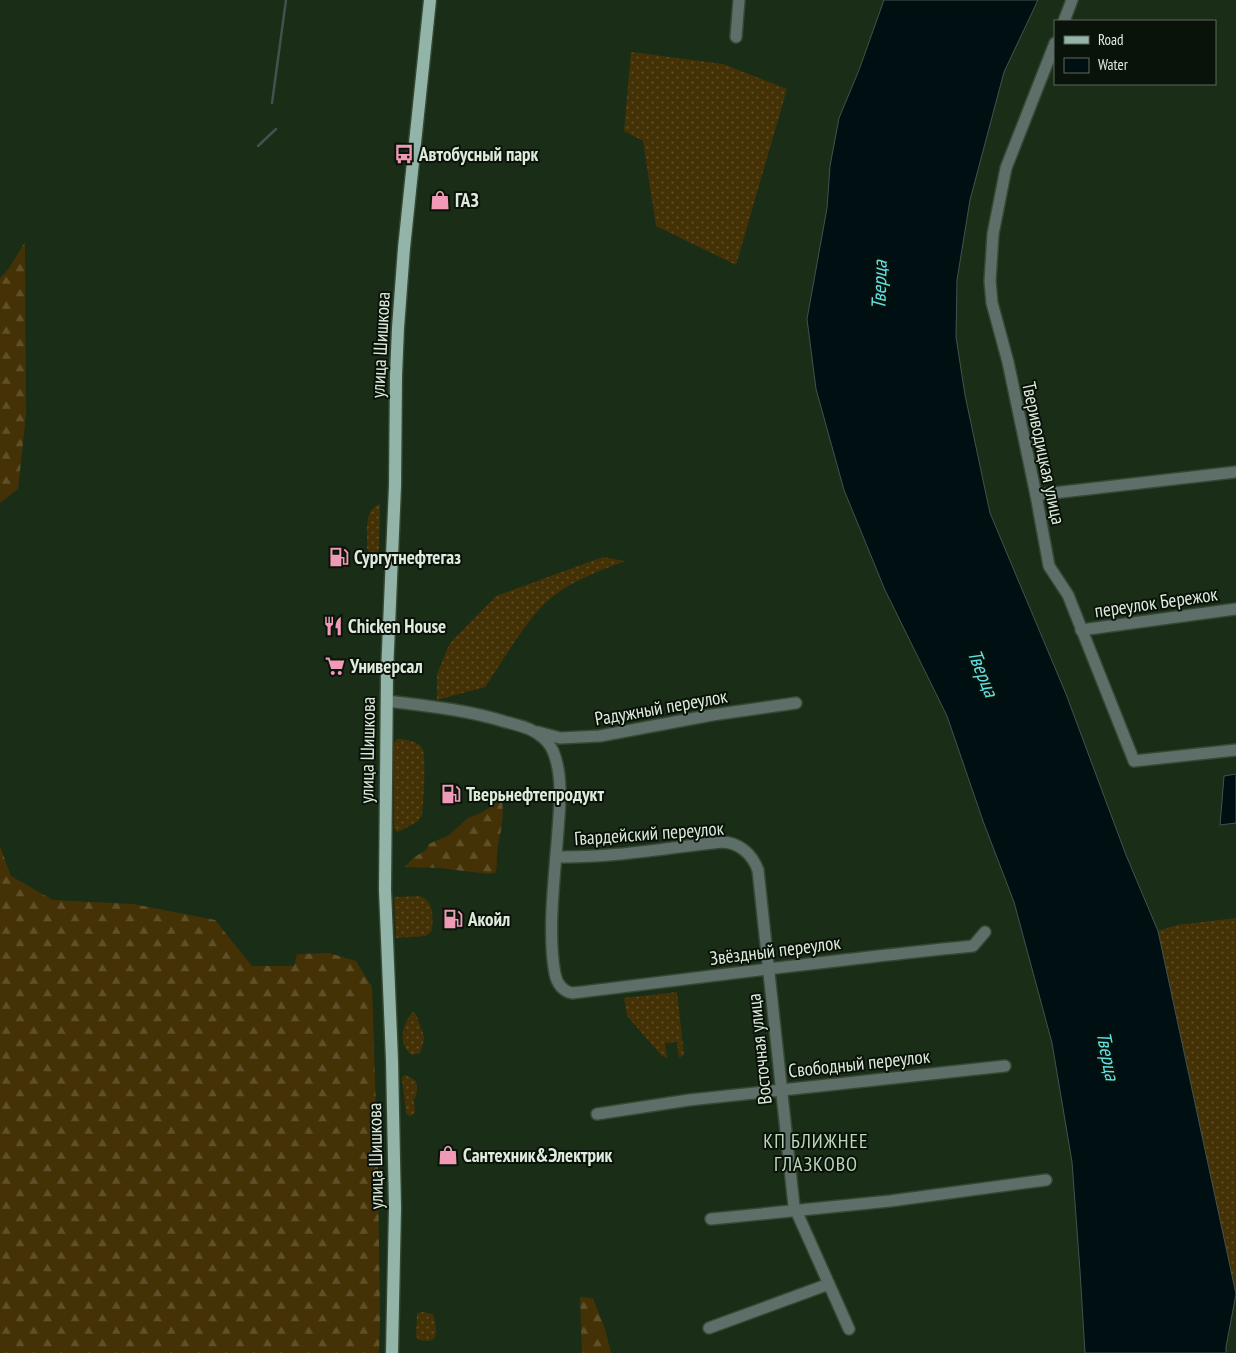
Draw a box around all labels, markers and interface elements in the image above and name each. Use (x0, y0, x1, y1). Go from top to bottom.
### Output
legend (1054, 20, 1216, 85)
text: Road (1098, 30, 1124, 49)
text: Water (1098, 55, 1129, 74)
place label: Автобусный парк (418, 142, 539, 166)
bus stop icon: Автобусный парк (393, 143, 415, 165)
place label: ГАЗ (455, 188, 479, 212)
shop icon: ГАЗ (429, 189, 451, 211)
water label: Тверца (865, 259, 893, 310)
street label: улица Шишкова (365, 291, 395, 399)
street label: Твериводицкая улица (1017, 380, 1071, 526)
place label: Сургутнефтегаз (354, 545, 461, 569)
fuel station icon: Сургутнефтегаз (328, 546, 350, 568)
street label: переулок Бережок (1093, 581, 1220, 623)
place label: Chicken House (348, 614, 446, 638)
restaurant icon: Chicken House (322, 615, 344, 637)
water label: Тверца (962, 645, 1005, 702)
place label: Универсал (349, 654, 423, 678)
supermarket icon: Универсал (324, 655, 346, 677)
street label: Радужный переулок (593, 683, 730, 730)
street label: улица Шишкова (354, 697, 380, 803)
place label: Тверьнефтепродукт (466, 782, 604, 806)
fuel station icon: Тверьнефтепродукт (440, 783, 462, 805)
street label: Гвардейский переулок (573, 816, 725, 850)
place label: Акойл (467, 907, 510, 931)
fuel station icon: Акойл (442, 908, 464, 930)
street label: Звёздный переулок (708, 930, 842, 970)
street label: Восточная улица (741, 992, 777, 1106)
water label: Тверца (1091, 1029, 1126, 1084)
street label: Свободный переулок (787, 1044, 932, 1082)
street label: улица Шишкова (362, 1103, 388, 1209)
district label: КП БЛИЖНЕЕ ГЛАЗКОВО (763, 1128, 869, 1177)
place label: Сантехник&Электрик (463, 1143, 613, 1167)
shop icon: Сантехник&Электрик (437, 1144, 459, 1166)

